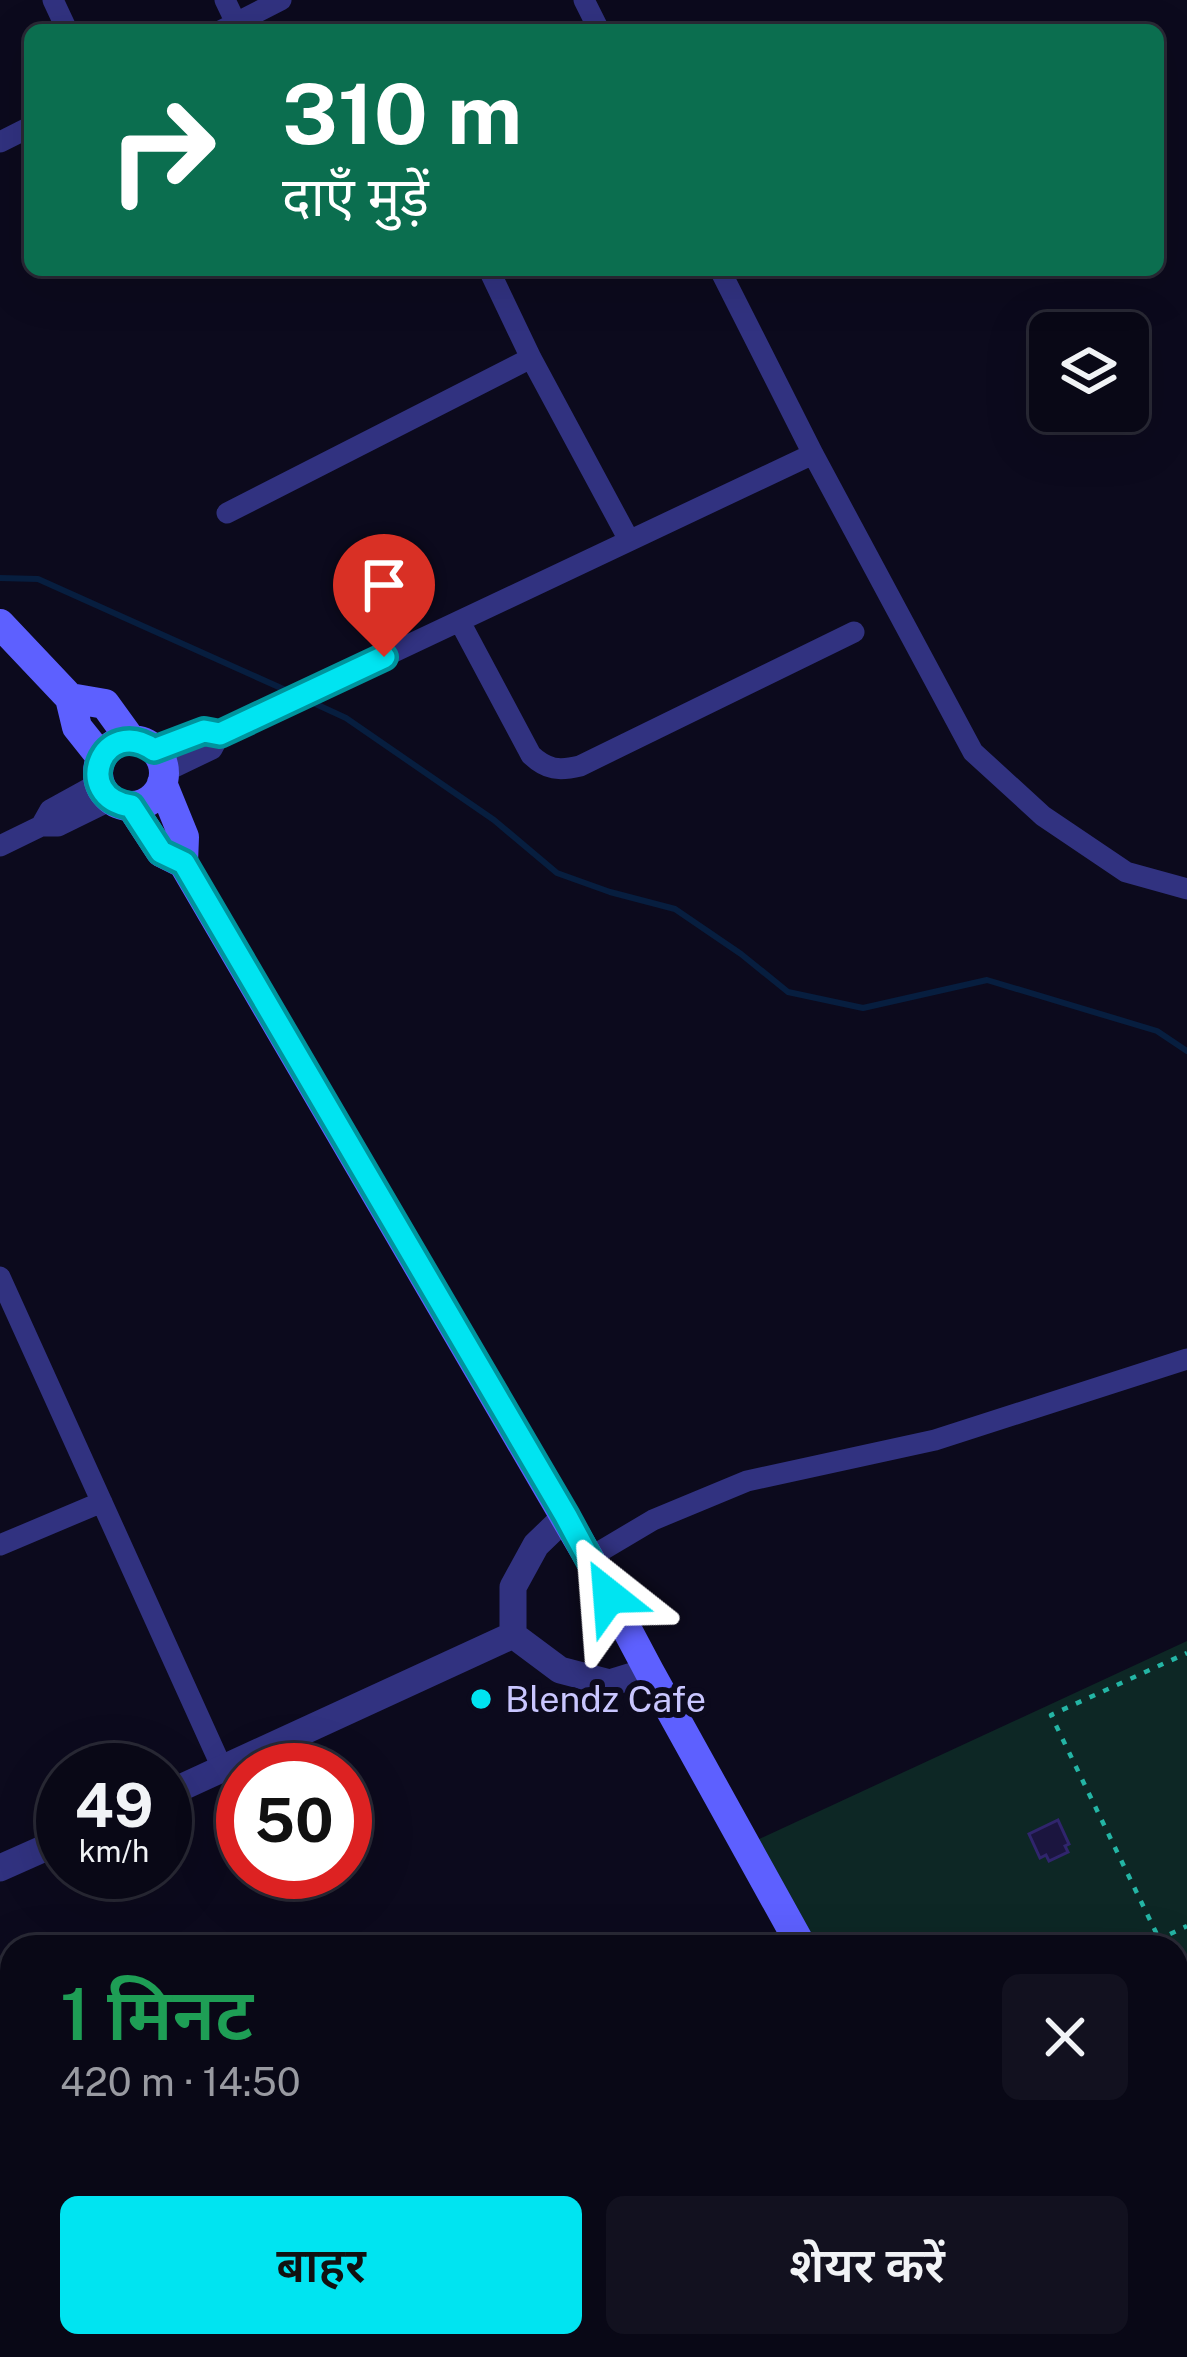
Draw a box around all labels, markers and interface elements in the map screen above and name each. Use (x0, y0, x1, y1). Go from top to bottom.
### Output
text: 310 m (282, 64, 522, 163)
icon: right (84, 72, 240, 228)
text: दाएँ मुड़ें (282, 165, 429, 228)
map controls (1029, 312, 1149, 432)
button: layers (1029, 312, 1149, 432)
pin (333, 534, 435, 657)
icon: arrive (351, 552, 417, 618)
position arrow (546, 1533, 672, 1659)
place label: Blendz Cafe (505, 1678, 706, 1720)
marker: Blendz Cafe (468, 1686, 494, 1712)
speed limit sign: 50 (216, 1743, 372, 1899)
text: 49 (75, 1770, 153, 1841)
text: km/h (79, 1833, 149, 1869)
text: 1 मिनट (60, 1972, 253, 2056)
button: close (1002, 1974, 1128, 2100)
text: 420 m · 14:50 (60, 2059, 301, 2105)
button: बाहर (60, 2196, 582, 2334)
button: शेयर करें (606, 2196, 1128, 2334)

